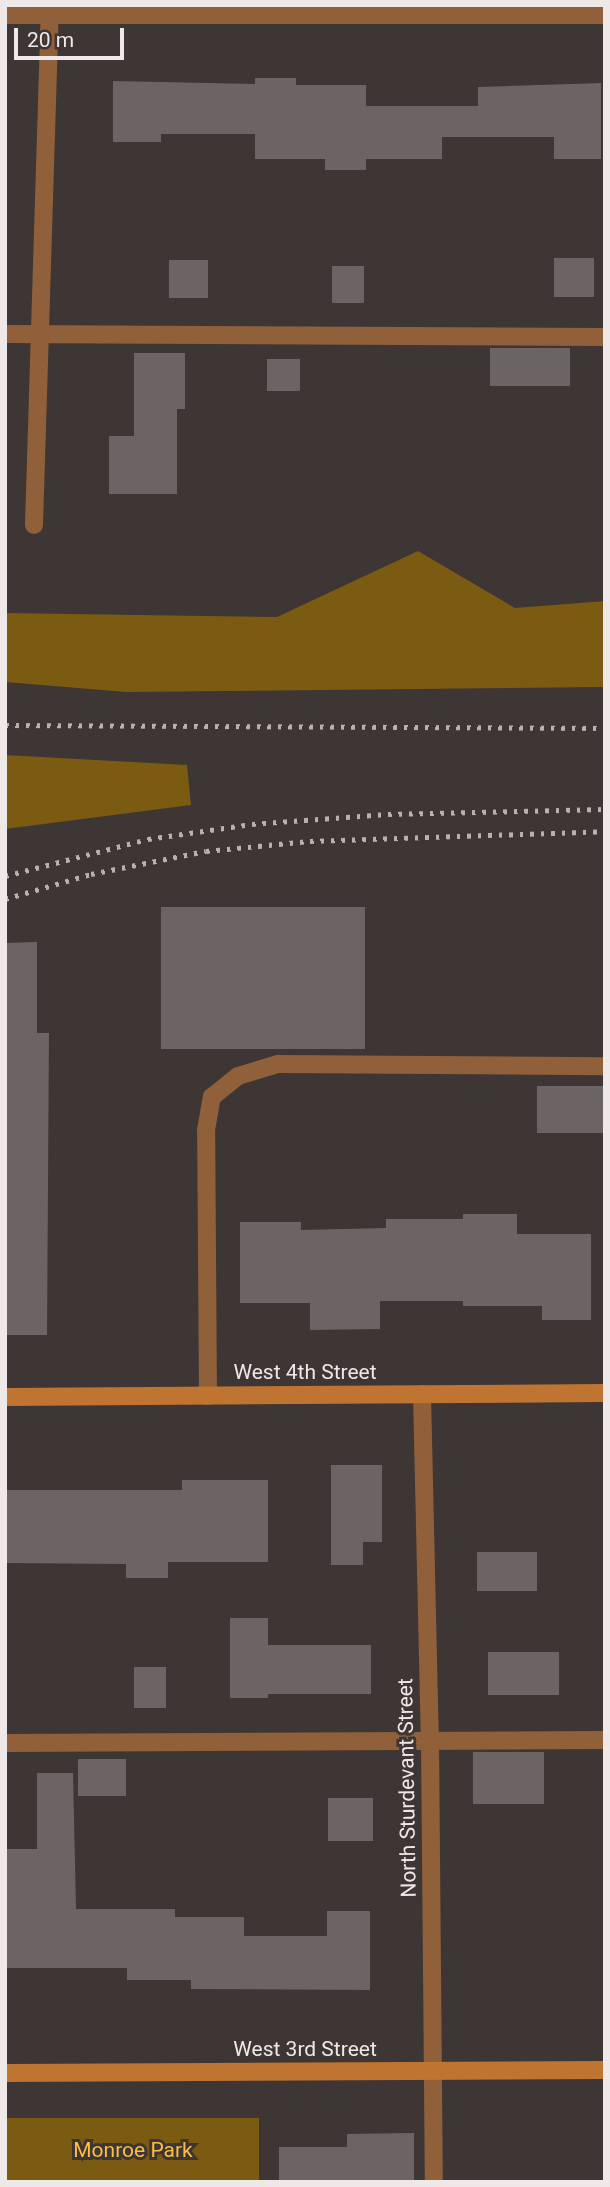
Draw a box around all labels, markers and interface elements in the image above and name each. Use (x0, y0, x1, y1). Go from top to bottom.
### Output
scale bar (18, 14, 128, 58)
text: 20 m (27, 28, 74, 52)
street label: West 4th Street (233, 1359, 377, 1385)
street label: North Sturdevant Street (392, 1678, 422, 1898)
street label: West 3rd Street (233, 2036, 377, 2062)
park label: Monroe Park (73, 2137, 193, 2163)

